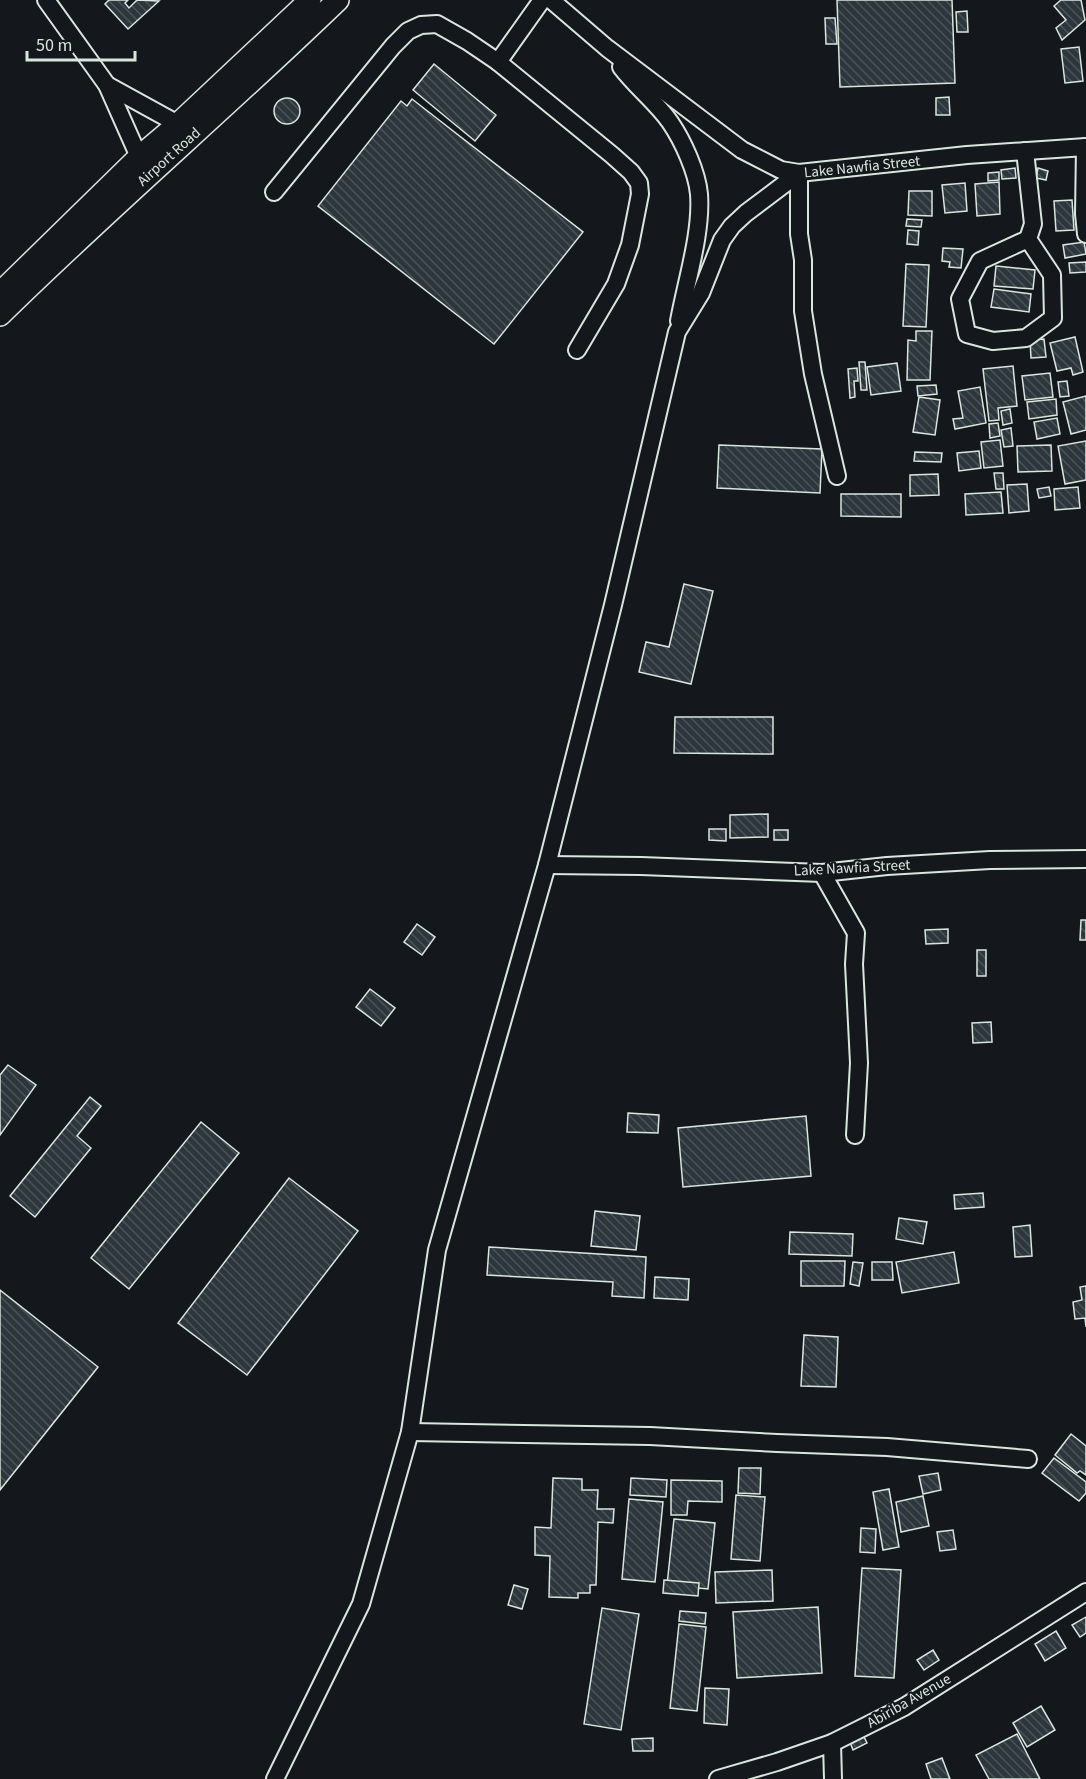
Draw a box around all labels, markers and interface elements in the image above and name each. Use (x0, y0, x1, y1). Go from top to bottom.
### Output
scale bar (27, 24, 135, 62)
text: 50 m (36, 33, 72, 58)
street label: Airport Road (133, 123, 205, 191)
street label: Lake Nawfia Street (803, 150, 921, 184)
street label: Lake Nawfia Street (793, 854, 911, 882)
street label: Abiriba Avenue (863, 1668, 955, 1734)

